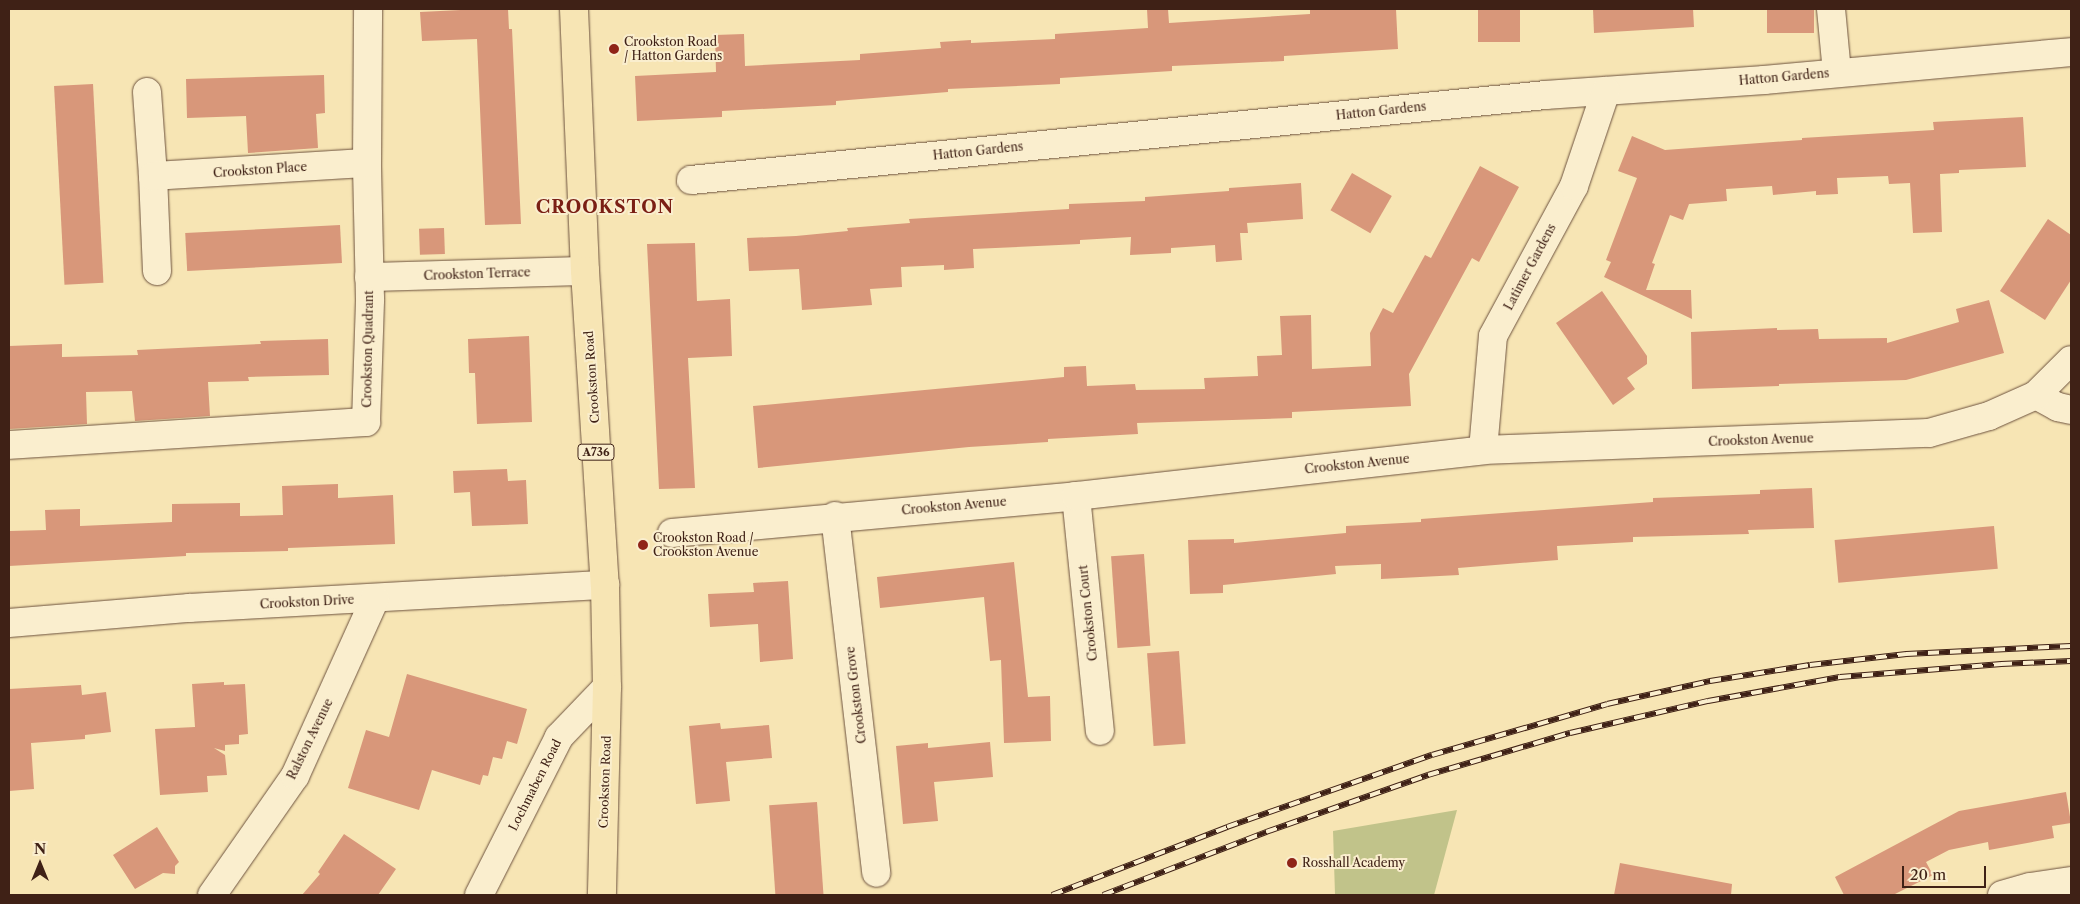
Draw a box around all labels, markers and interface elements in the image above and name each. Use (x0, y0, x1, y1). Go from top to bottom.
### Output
place label: Crookston Road / Hatton Gardens (624, 35, 722, 63)
marker: Crookston Road / Hatton Gardens (608, 43, 620, 55)
street label: Hatton Gardens (1738, 66, 1830, 88)
street label: Hatton Gardens (1335, 99, 1427, 123)
street label: Hatton Gardens (932, 139, 1024, 163)
street label: Crookston Place (213, 160, 307, 180)
district label: CROOKSTON (535, 196, 675, 218)
street label: Latimer Gardens (1501, 221, 1559, 313)
street label: Crookston Terrace (423, 265, 531, 283)
street label: Crookston Quadrant (360, 290, 376, 408)
street label: Crookston Road (582, 330, 602, 424)
street label: Crookston Avenue (1708, 431, 1814, 449)
road number: A736 (577, 444, 615, 461)
street label: Crookston Avenue (1304, 451, 1410, 477)
street label: Crookston Avenue (901, 494, 1007, 518)
place label: Crookston Road / Crookston Avenue (653, 531, 759, 559)
marker: Crookston Road / Crookston Avenue (637, 539, 649, 551)
street label: Crookston Court (1076, 564, 1100, 662)
street label: Crookston Drive (259, 592, 355, 612)
street label: Crookston Grove (843, 646, 869, 744)
street label: Ralston Avenue (284, 696, 336, 782)
street label: Crookston Road (596, 735, 614, 829)
street label: Lochmaben Road (506, 737, 564, 833)
north arrow (15, 839, 65, 889)
text: N (34, 840, 46, 858)
place label: Rosshall Academy (1302, 856, 1406, 870)
scale bar (1905, 856, 1989, 888)
marker: Rosshall Academy (1286, 857, 1298, 869)
text: 20 m (1910, 865, 1946, 884)

